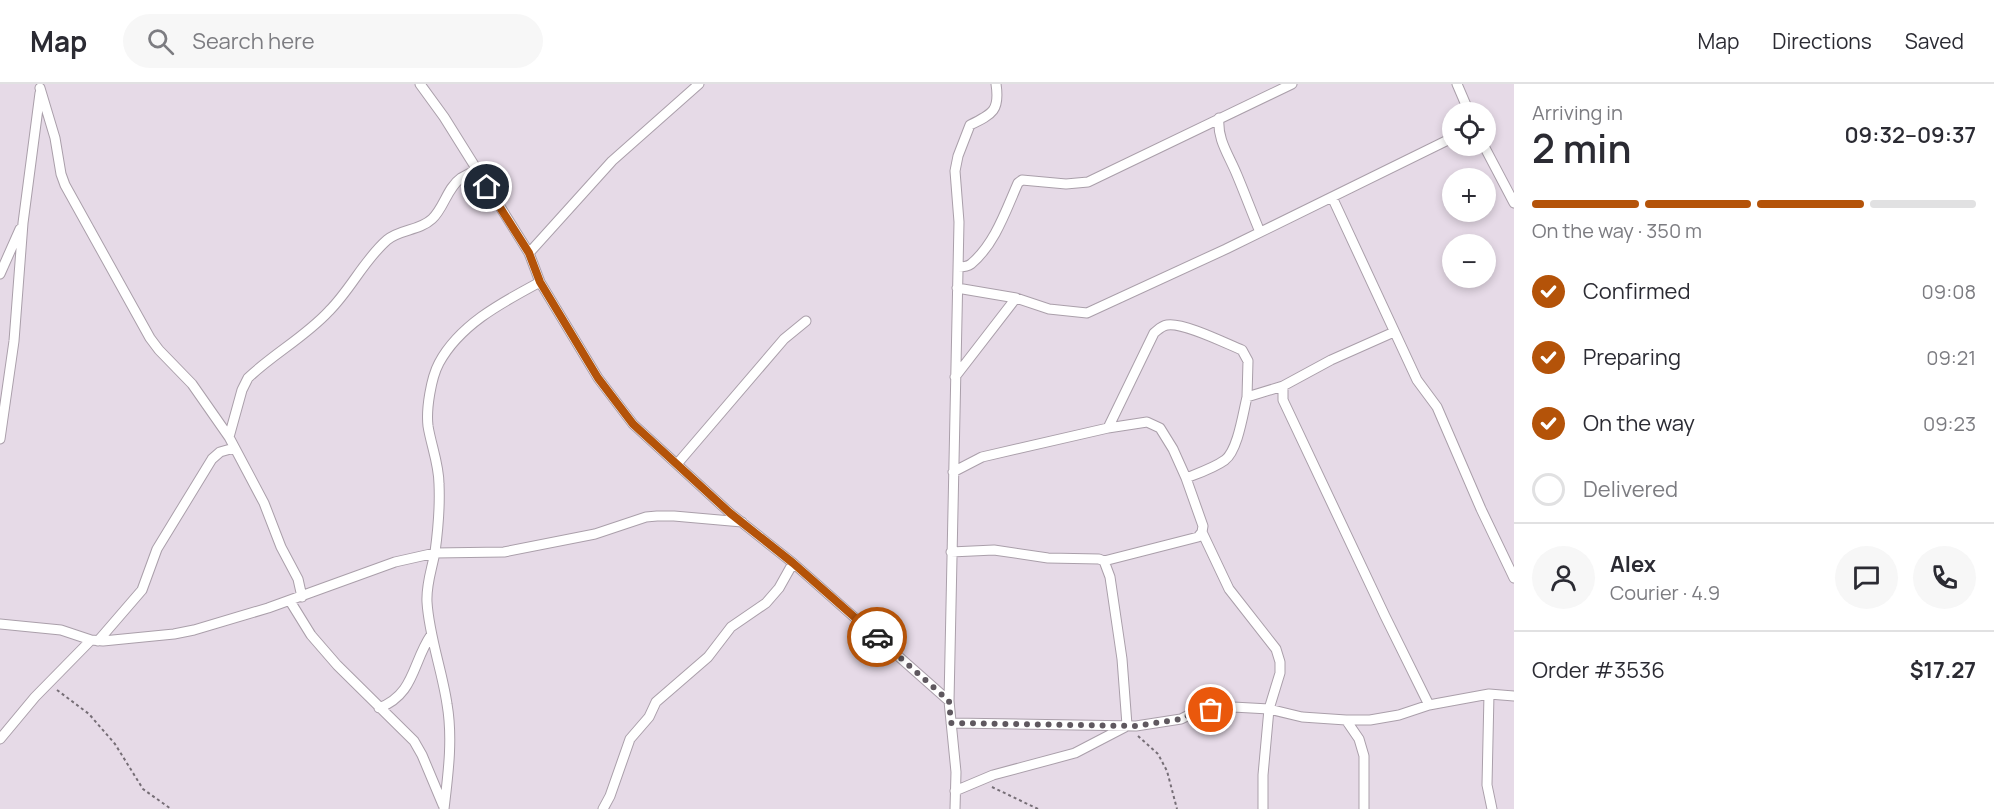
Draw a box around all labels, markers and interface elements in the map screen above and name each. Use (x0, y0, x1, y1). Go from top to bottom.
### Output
search box (123, 14, 543, 68)
text: Map (30, 22, 87, 60)
icon: search (144, 25, 177, 58)
text: Search here (192, 26, 315, 56)
text: Map (1698, 27, 1739, 55)
text: Directions (1772, 27, 1872, 55)
text: Saved (1905, 27, 1964, 55)
text: Arriving in (1532, 99, 1623, 126)
map controls (1442, 102, 1496, 288)
button: locate (1442, 102, 1496, 156)
text: 09:32–09:37 (1845, 120, 1976, 150)
text: 2 min (1532, 121, 1631, 175)
pin (461, 161, 512, 212)
button: + (1442, 168, 1496, 222)
icon: home (470, 170, 503, 203)
text: On the way · 350 m (1532, 217, 1702, 244)
button: − (1442, 234, 1496, 288)
icon: check (1532, 275, 1565, 308)
text: Confirmed (1583, 276, 1691, 306)
text: 09:08 (1922, 278, 1976, 305)
icon: check (1532, 341, 1565, 374)
text: Preparing (1583, 342, 1681, 372)
text: 09:21 (1926, 344, 1976, 371)
icon: check (1532, 407, 1565, 440)
text: On the way (1583, 408, 1695, 438)
text: 09:23 (1923, 410, 1976, 437)
text: Delivered (1583, 474, 1678, 504)
button: person (1532, 546, 1595, 609)
button: chat (1835, 546, 1898, 609)
button: phone (1913, 546, 1976, 609)
text: Alex (1610, 549, 1656, 579)
text: Courier · 4.9 (1610, 579, 1720, 606)
courier (847, 607, 907, 667)
icon: car (861, 621, 894, 654)
text: Order #3536 (1532, 655, 1665, 685)
text: $17.27 (1910, 655, 1976, 685)
pin (1185, 684, 1236, 735)
icon: bag (1194, 693, 1227, 726)

